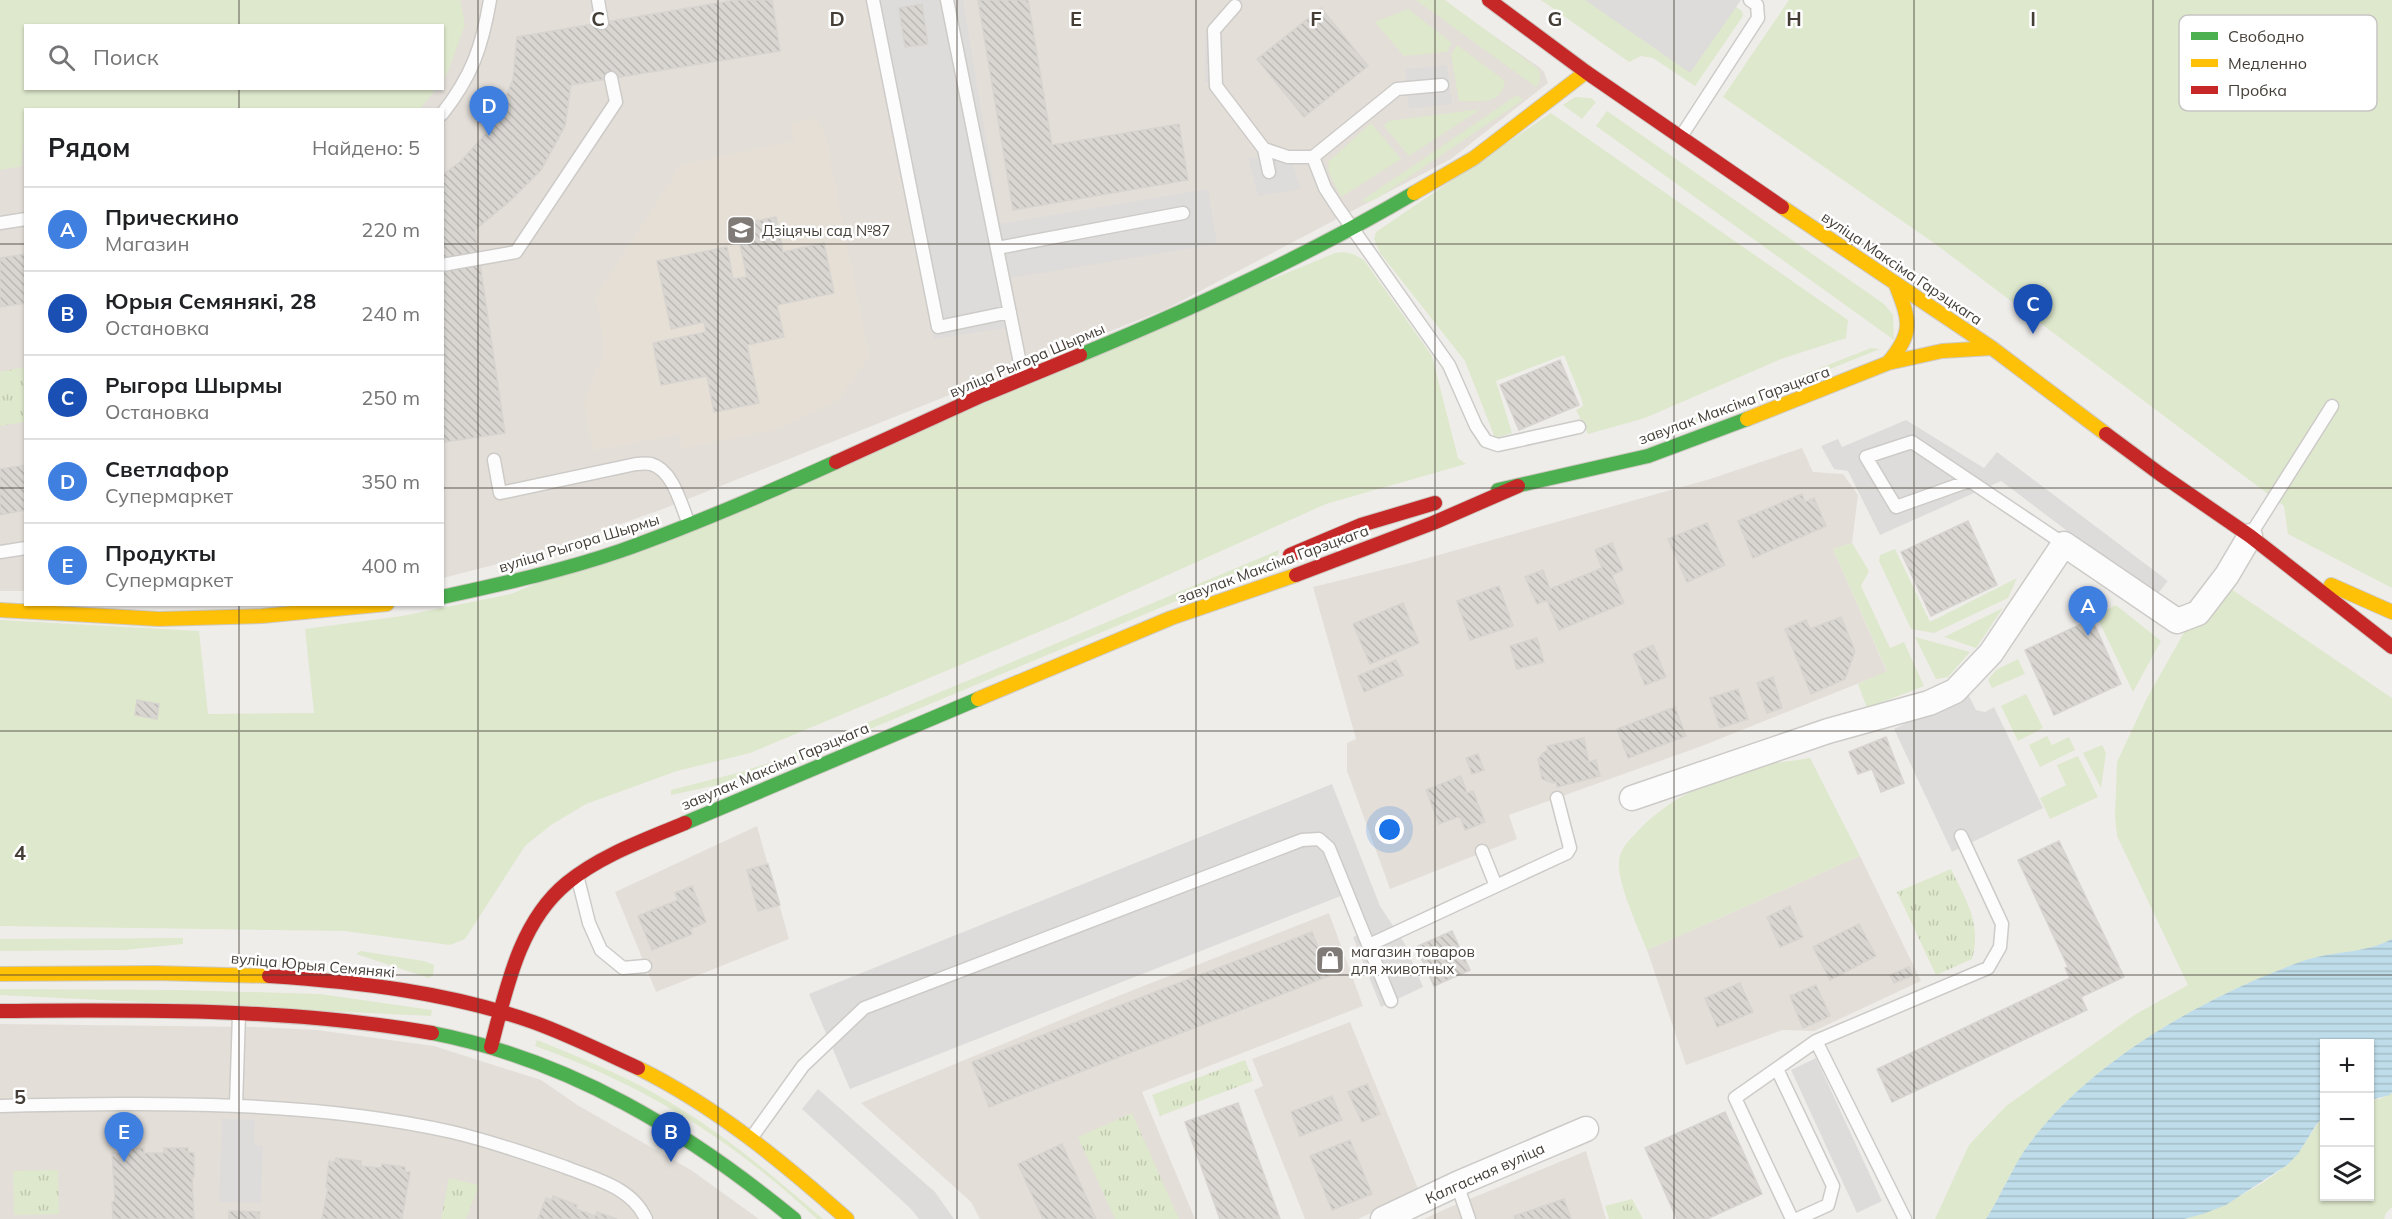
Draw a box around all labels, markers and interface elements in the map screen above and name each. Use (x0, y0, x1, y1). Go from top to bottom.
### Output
text: C (591, 6, 605, 31)
text: D (829, 6, 845, 31)
text: E (1070, 6, 1082, 31)
text: F (1310, 6, 1322, 31)
text: G (1548, 6, 1562, 31)
text: H (1786, 6, 1802, 31)
text: I (2030, 6, 2036, 31)
legend (2179, 15, 2377, 111)
search box (24, 24, 444, 90)
text: Свободно (2228, 26, 2304, 46)
icon: search (45, 41, 78, 74)
text: Поиск (93, 43, 159, 71)
text: Медленно (2228, 53, 2307, 73)
text: Пробка (2228, 80, 2287, 100)
pin: D (470, 86, 508, 136)
text: Рядом (48, 131, 131, 164)
text: Найдено: 5 (312, 135, 420, 160)
text: Прическино (105, 203, 239, 231)
street label: вуліца Максіма Гарэцкага (1818, 207, 1986, 329)
school or university icon: Дзіцячы сад №87 (725, 214, 757, 246)
text: A (60, 217, 75, 242)
text: 220 m (361, 217, 420, 242)
place label: Дзіцячы сад №87 (762, 221, 890, 240)
text: Магазин (105, 231, 189, 256)
pin: C (2014, 284, 2052, 334)
text: Юрыя Семянякі, 28 (105, 287, 316, 315)
text: B (61, 301, 74, 326)
text: 240 m (361, 301, 420, 326)
text: Остановка (105, 315, 210, 340)
street label: вуліца Рыгора Шырмы (946, 319, 1108, 401)
street label: завулак Максіма Гарэцкага (1636, 362, 1832, 448)
text: Рыгора Шырмы (105, 371, 282, 399)
text: C (61, 385, 74, 410)
text: 250 m (361, 385, 420, 410)
text: Остановка (105, 399, 210, 424)
text: Светлафор (105, 455, 229, 483)
text: D (60, 469, 75, 494)
text: 350 m (361, 469, 420, 494)
text: Супермаркет (105, 483, 233, 508)
street label: вуліца Рыгора Шырмы (496, 510, 662, 576)
street label: завулак Максіма Гарэцкага (1175, 521, 1371, 607)
text: Продукты (105, 539, 216, 567)
text: E (62, 553, 73, 578)
text: 400 m (361, 553, 420, 578)
text: Супермаркет (105, 567, 233, 592)
pin: A (2068, 586, 2108, 636)
street label: завулак Максіма Гарэцкага (678, 718, 872, 814)
your location (1375, 815, 1404, 844)
text: 4 (14, 840, 26, 865)
place label: магазин товаров для животных (1351, 942, 1475, 978)
shop icon: магазин товаров для животных (1314, 944, 1346, 976)
street label: вуліца Юрыя Семянякі (230, 948, 396, 982)
map controls (2320, 1039, 2374, 1201)
button: + (2320, 1039, 2374, 1093)
text: 5 (14, 1084, 26, 1109)
button: − (2320, 1093, 2374, 1147)
pin: E (104, 1112, 144, 1162)
pin: B (652, 1112, 690, 1162)
street label: Калгасная вуліца (1423, 1138, 1547, 1208)
button: layers (2320, 1147, 2374, 1201)

